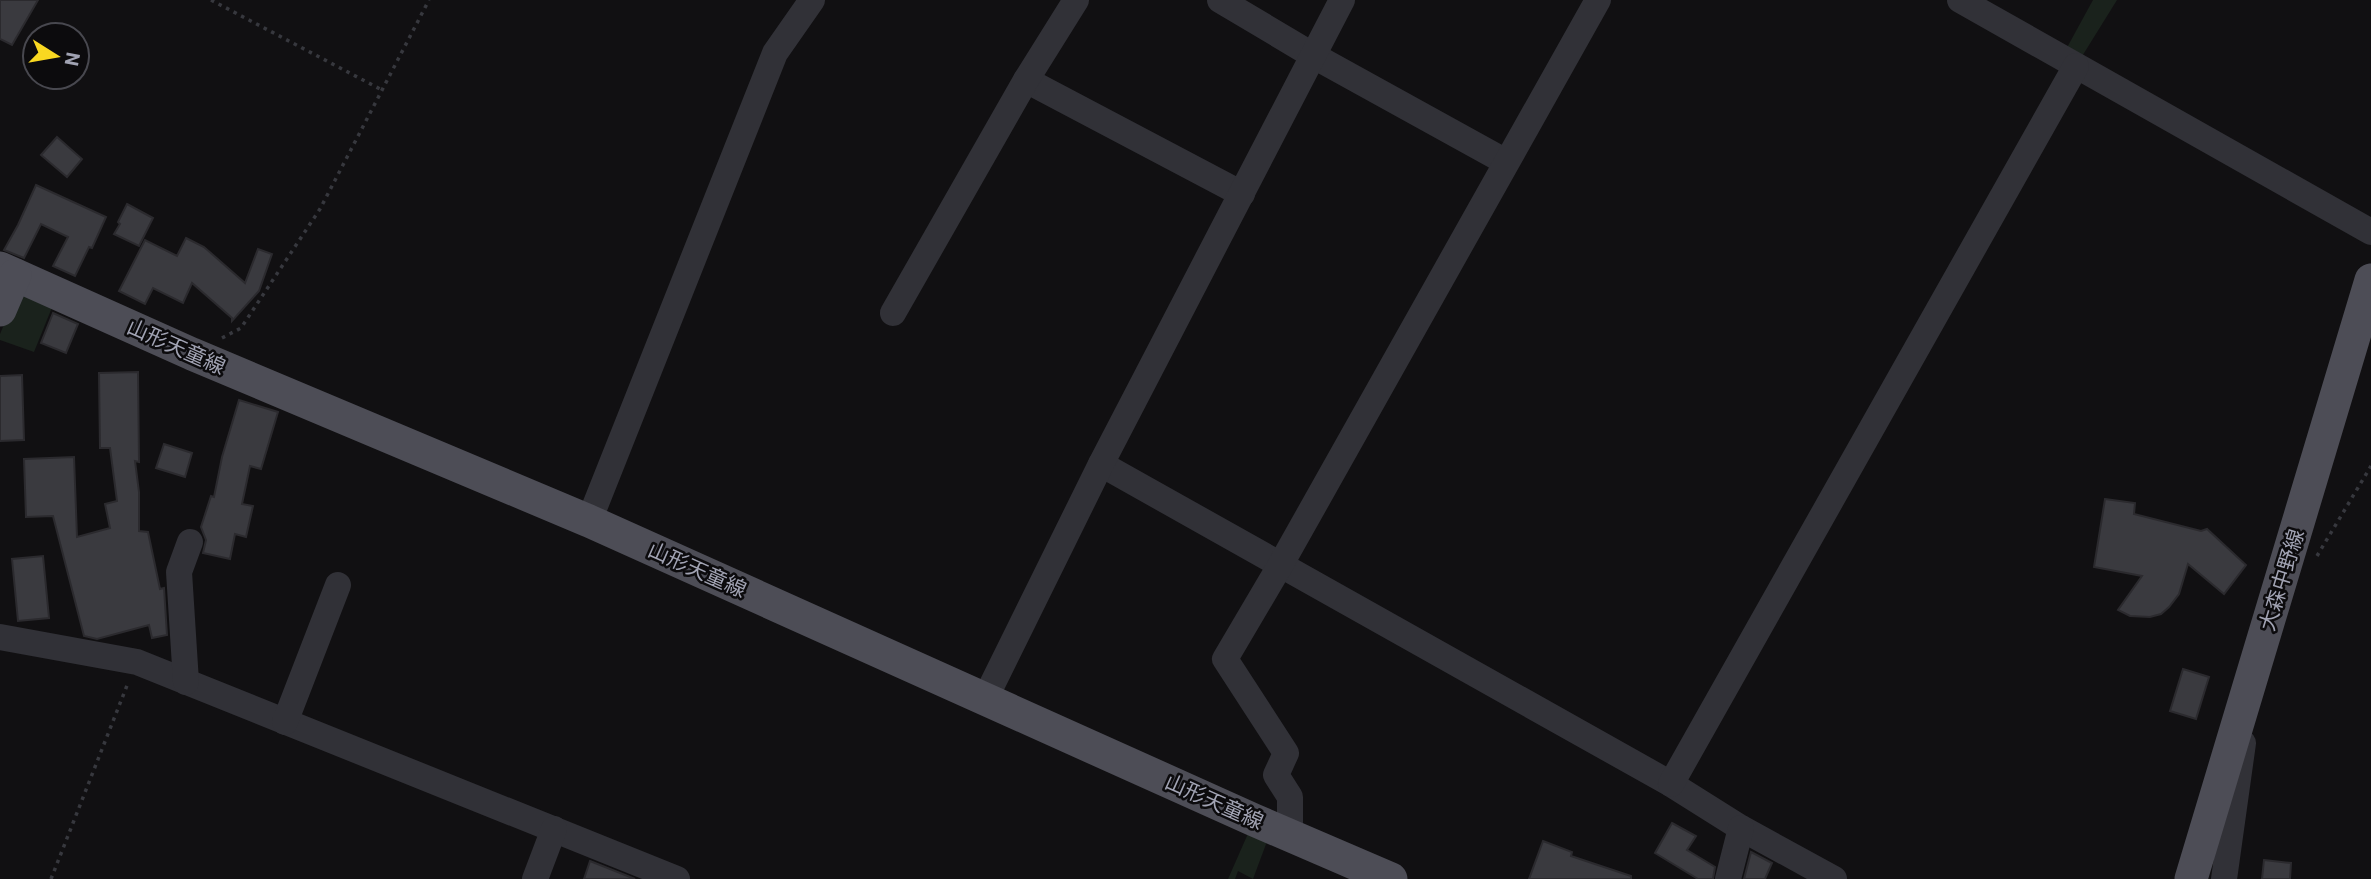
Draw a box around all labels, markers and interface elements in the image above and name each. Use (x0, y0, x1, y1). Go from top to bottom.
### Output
north arrow (21, 21, 91, 91)
text: N (60, 50, 85, 68)
street label: 山形天童線 (123, 315, 229, 379)
street label: 大森中野線 (2255, 526, 2309, 634)
street label: 山形天童線 (644, 538, 750, 602)
street label: 山形天童線 (1161, 770, 1267, 834)

